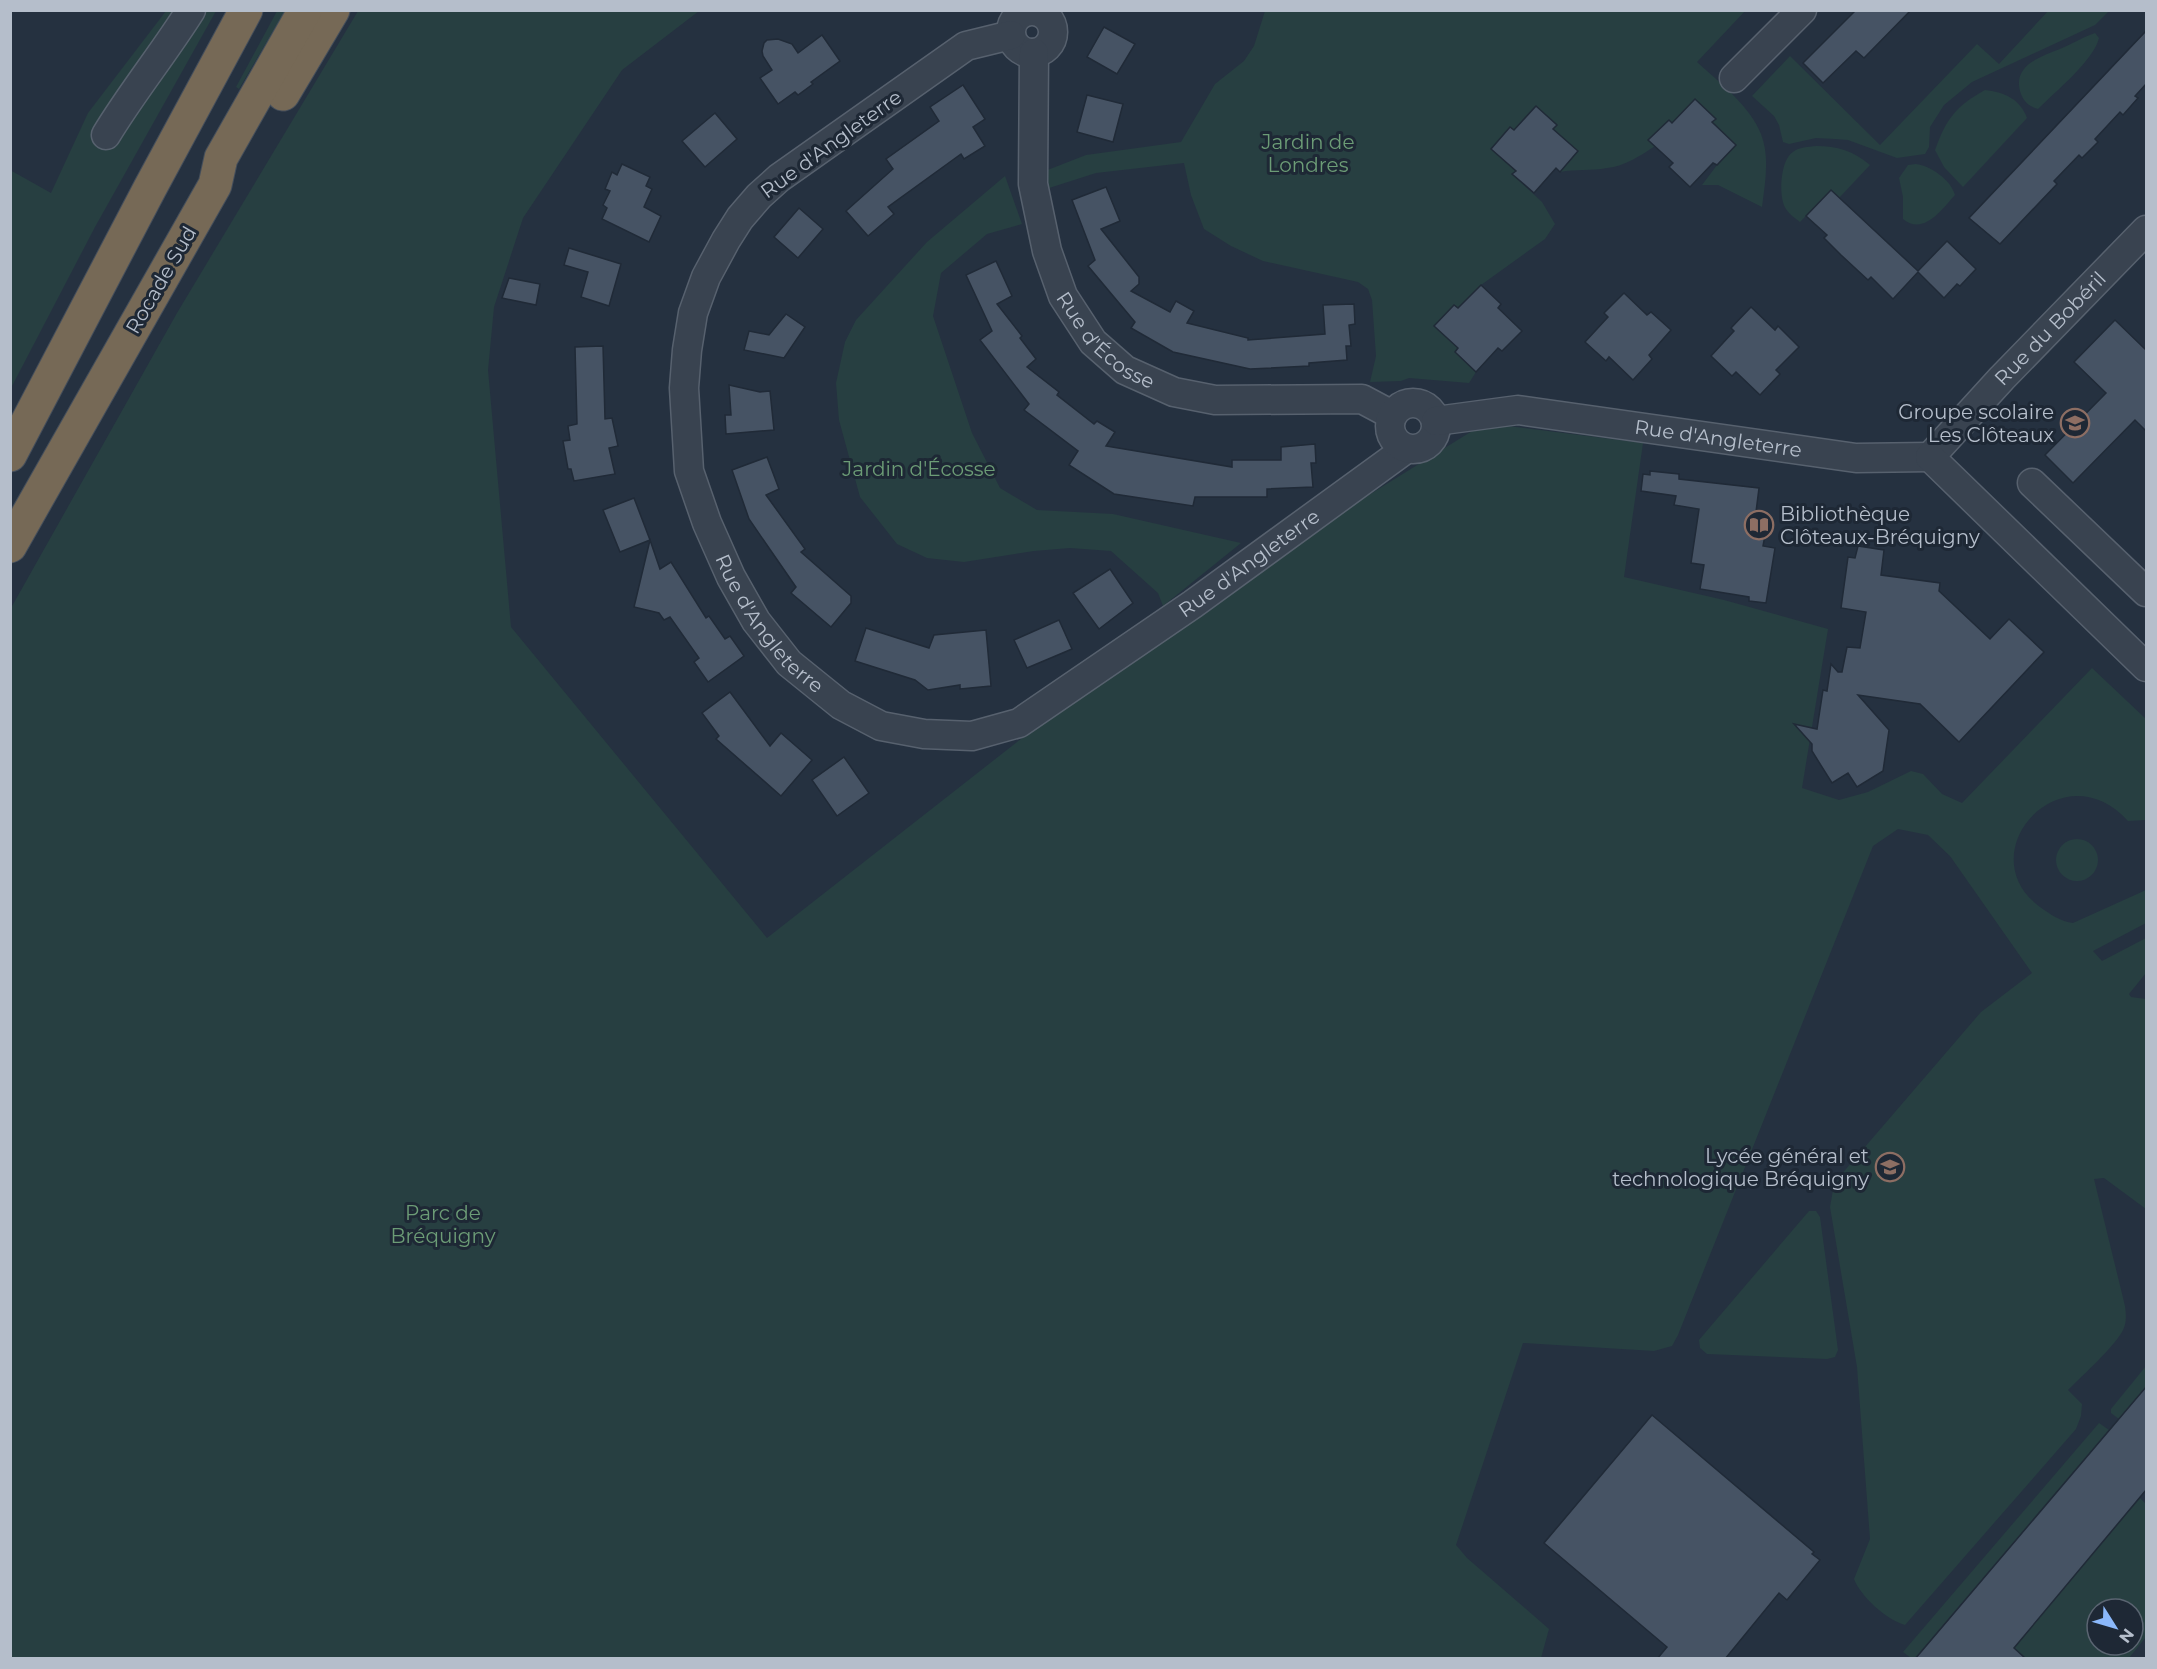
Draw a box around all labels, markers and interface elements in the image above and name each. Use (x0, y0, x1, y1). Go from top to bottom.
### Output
street label: Rue d'Angleterre (756, 85, 906, 203)
park label: Jardin de Londres (1261, 130, 1354, 177)
street label: Rocade Sud (121, 222, 201, 338)
street label: Rue du Bobéril (1989, 267, 2111, 390)
street label: Rue d'Écosse (1051, 287, 1158, 394)
place label: Groupe scolaire Les Clôteaux (1898, 400, 2054, 447)
school or university icon: Groupe scolaire Les Clôteaux (2059, 407, 2091, 439)
street label: Rue d'Angleterre (1633, 415, 1803, 462)
park label: Jardin d'Écosse (841, 457, 996, 481)
place label: Bibliothèque Clôteaux-Bréquigny (1780, 502, 1980, 549)
street label: Rue d'Angleterre (1174, 504, 1324, 622)
library icon: Bibliothèque Clôteaux-Bréquigny (1743, 509, 1775, 541)
street label: Rue d'Angleterre (710, 550, 828, 698)
place label: Lycée général et technologique Bréquigny (1612, 1144, 1869, 1191)
school or university icon: Lycée général et technologique Bréquigny (1874, 1151, 1906, 1183)
park label: Parc de Bréquigny (391, 1201, 496, 1248)
north arrow (2085, 1597, 2145, 1657)
text: N (2115, 1625, 2138, 1647)

